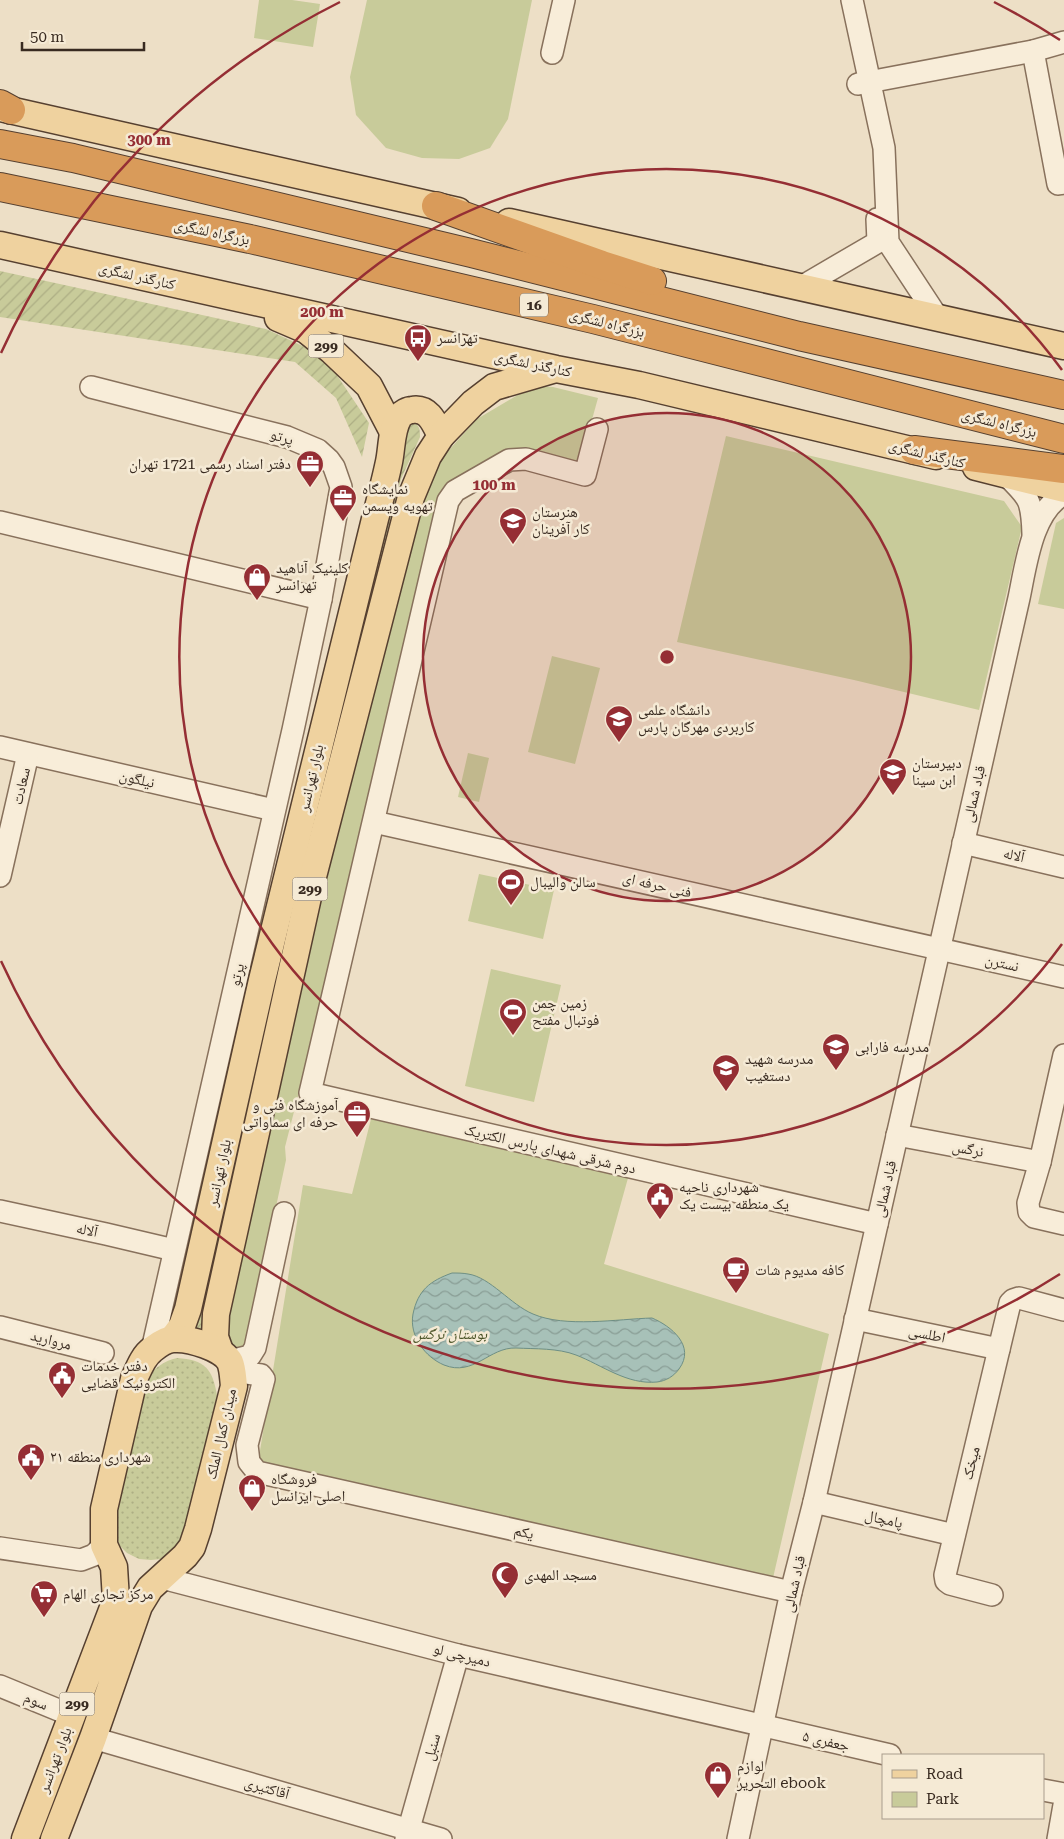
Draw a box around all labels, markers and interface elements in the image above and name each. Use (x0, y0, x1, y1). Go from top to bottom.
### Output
scale bar (22, 20, 145, 52)
text: 50 m (30, 28, 65, 46)
text: 300 m (127, 131, 171, 149)
street label: بزرگراه لشگری (172, 215, 252, 250)
street label: کنارگذر لشگری (97, 258, 177, 295)
road number: 16 (520, 294, 548, 316)
text: 200 m (300, 303, 344, 321)
street label: بزرگراه لشگری (567, 305, 647, 342)
bus stop icon: تهرانسر (403, 323, 433, 362)
place label: تهرانسر (436, 329, 478, 347)
road number: 299 (308, 334, 344, 358)
street label: کنارگذر لشگری (493, 347, 573, 382)
street label: بزرگراه لشگری (959, 405, 1039, 442)
street label: پرتو (268, 425, 296, 449)
street label: کنارگذر لشگری (887, 436, 967, 473)
office icon: دفتر اسناد رسمی 1721 تهران (295, 449, 325, 488)
place label: دفتر اسناد رسمی 1721 تهران (129, 455, 291, 474)
text: 100 m (472, 476, 516, 494)
place label: نمایشگاه تهویه ویسمن (362, 480, 433, 516)
office icon: نمایشگاه تهویه ویسمن (328, 483, 358, 522)
place label: هنرستان کار آفرینان (532, 503, 590, 539)
school or university icon: هنرستان کار آفرینان (498, 506, 528, 545)
place label: کلینیک آناهید تهرانسر (275, 559, 348, 594)
shop icon: کلینیک آناهید تهرانسر (242, 562, 272, 601)
centre of rings (658, 648, 676, 666)
place label: دانشگاه علمی کاربردی مهرگان پارس (638, 701, 754, 737)
school or university icon: دانشگاه علمی کاربردی مهرگان پارس (604, 704, 634, 743)
street label: بلوار تهرانسر (294, 743, 327, 814)
place label: دبیرستان ابن سینا (912, 754, 962, 790)
school or university icon: دبیرستان ابن سینا (878, 757, 908, 796)
street label: قباد شمالی (959, 764, 990, 824)
street label: سعادت (8, 766, 34, 806)
street label: نیلگون (117, 766, 157, 793)
street label: آلاله (1002, 844, 1028, 866)
sports icon: سالن والیبال (496, 867, 526, 906)
street label: فنی حرفه ای (621, 868, 693, 903)
place label: سالن والیبال (530, 873, 596, 892)
road number: 299 (292, 878, 328, 901)
street label: نسترن (983, 950, 1021, 977)
street label: پرتو (226, 962, 249, 988)
place label: زمین چمن فوتبال مفتح (532, 994, 599, 1030)
sports icon: زمین چمن فوتبال مفتح (498, 997, 528, 1036)
school or university icon: مدرسه فارابی (821, 1032, 851, 1071)
place label: مدرسه فارابی (855, 1038, 929, 1057)
place label: مدرسه شهید دستغیب (745, 1050, 813, 1085)
school or university icon: مدرسه شهید دستغیب (711, 1053, 741, 1092)
place label: آموزشگاه فنی و حرفه ای سماواتی (243, 1096, 339, 1132)
office icon: آموزشگاه فنی و حرفه ای سماواتی (342, 1099, 372, 1138)
street label: دوم شرقی شهدای پارس الکتریک (462, 1120, 638, 1178)
street label: نرگس (951, 1137, 985, 1162)
street label: بلوار تهرانسر (203, 1138, 235, 1209)
street label: قباد شمالی (870, 1159, 901, 1219)
place label: شهرداری ناحیه یک منطقه بیست یک (679, 1178, 789, 1213)
public building icon: شهرداری ناحیه یک منطقه بیست یک (645, 1181, 675, 1220)
street label: آلاله (75, 1219, 100, 1241)
cafe icon: کافه مدیوم شات (721, 1255, 751, 1294)
place label: کافه مدیوم شات (755, 1261, 844, 1280)
street label: اطلسی (907, 1321, 947, 1348)
park label: بوستان نرگس (413, 1325, 488, 1343)
street label: مروارید (29, 1326, 73, 1354)
place label: دفتر خدمات الکترونیک قضایی (81, 1357, 175, 1393)
public building icon: دفتر خدمات الکترونیک قضایی (47, 1360, 77, 1399)
street label: میدان کمال الملک (202, 1387, 241, 1481)
public building icon: شهرداری منطقه ۲۱ (16, 1442, 46, 1481)
street label: میخک (958, 1444, 984, 1482)
place label: شهرداری منطقه ۲۱ (50, 1448, 151, 1467)
place label: فروشگاه اصلی ایرانسل (271, 1470, 345, 1506)
shop icon: فروشگاه اصلی ایرانسل (237, 1473, 267, 1512)
street label: پامچال (863, 1506, 905, 1533)
street label: یکم (512, 1521, 536, 1544)
street label: قباد شمالی (779, 1554, 810, 1614)
mosque icon: مسجد المهدی (490, 1560, 520, 1599)
place label: مسجد المهدی (524, 1566, 597, 1585)
supermarket icon: مرکز تجاری الهام (29, 1579, 59, 1618)
place label: مرکز تجاری الهام (63, 1585, 154, 1604)
street label: دمیرچی لو (431, 1639, 492, 1672)
street label: سوم (21, 1688, 51, 1715)
road number: 299 (60, 1692, 94, 1716)
street label: بلوار تهرانسر (34, 1725, 76, 1796)
street label: جعفری ۵ (801, 1727, 852, 1756)
street label: سنبل (420, 1731, 445, 1763)
legend (882, 1754, 1044, 1819)
place label: لوازم التحریر ebook (736, 1757, 826, 1792)
shop icon: لوازم التحریر ebook (703, 1760, 733, 1799)
text: Road (926, 1765, 963, 1783)
street label: آقاکثیری (242, 1773, 293, 1804)
text: Park (926, 1790, 960, 1808)

